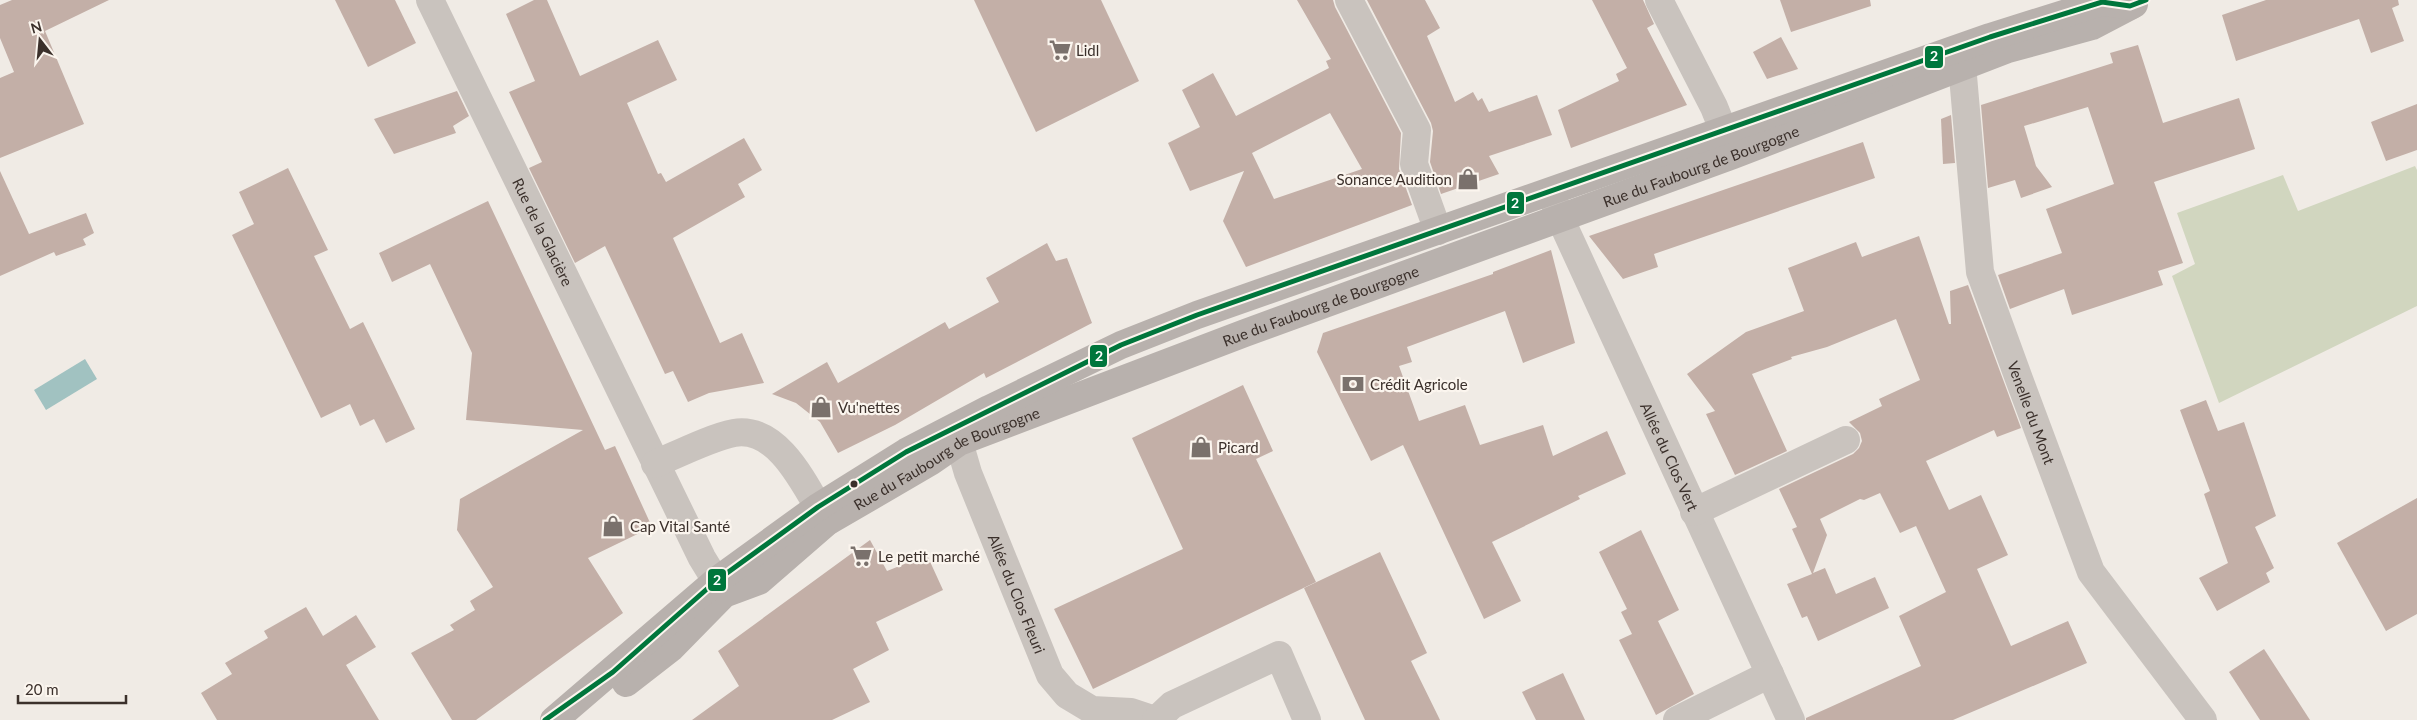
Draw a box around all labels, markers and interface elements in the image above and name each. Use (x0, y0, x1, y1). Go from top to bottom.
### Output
north arrow (15, 15, 65, 65)
text: N (29, 17, 44, 37)
supermarket icon: Lidl (1047, 37, 1073, 63)
place label: Lidl (1076, 41, 1099, 59)
line badge: 2 (1924, 45, 1944, 69)
text: 2 (1930, 47, 1938, 64)
street label: Rue du Faubourg de Bourgogne (1600, 121, 1801, 211)
shop icon: Sonance Audition (1455, 166, 1481, 192)
place label: Sonance Audition (1336, 170, 1452, 188)
street label: Rue de la Glacière (509, 175, 577, 289)
line badge: 2 (1506, 191, 1525, 215)
text: 2 (1511, 194, 1519, 211)
street label: Rue du Faubourg de Bourgogne (1220, 261, 1421, 350)
line badge: 2 (1089, 344, 1108, 368)
text: 2 (1095, 347, 1103, 364)
street label: Venelle du Mont (2004, 359, 2059, 467)
bank icon: Crédit Agricole (1340, 371, 1366, 397)
place label: Crédit Agricole (1370, 375, 1468, 393)
shop icon: Vu'nettes (808, 394, 834, 420)
place label: Vu'nettes (838, 398, 900, 416)
street label: Allée du Clos Vert (1637, 400, 1703, 514)
street label: Rue du Faubourg de Bourgogne (850, 403, 1042, 514)
shop icon: Picard (1188, 434, 1214, 460)
place label: Picard (1218, 438, 1259, 456)
unlabelled marker (849, 479, 859, 489)
shop icon: Cap Vital Santé (600, 513, 626, 539)
place label: Cap Vital Santé (630, 517, 730, 535)
street label: Allée du Clos Fleuri (985, 531, 1049, 656)
supermarket icon: Le petit marché (848, 543, 874, 569)
place label: Le petit marché (878, 547, 980, 565)
line badge: 2 (707, 568, 727, 592)
text: 2 (713, 571, 721, 588)
scale bar (18, 672, 125, 704)
text: 20 m (25, 680, 59, 698)

